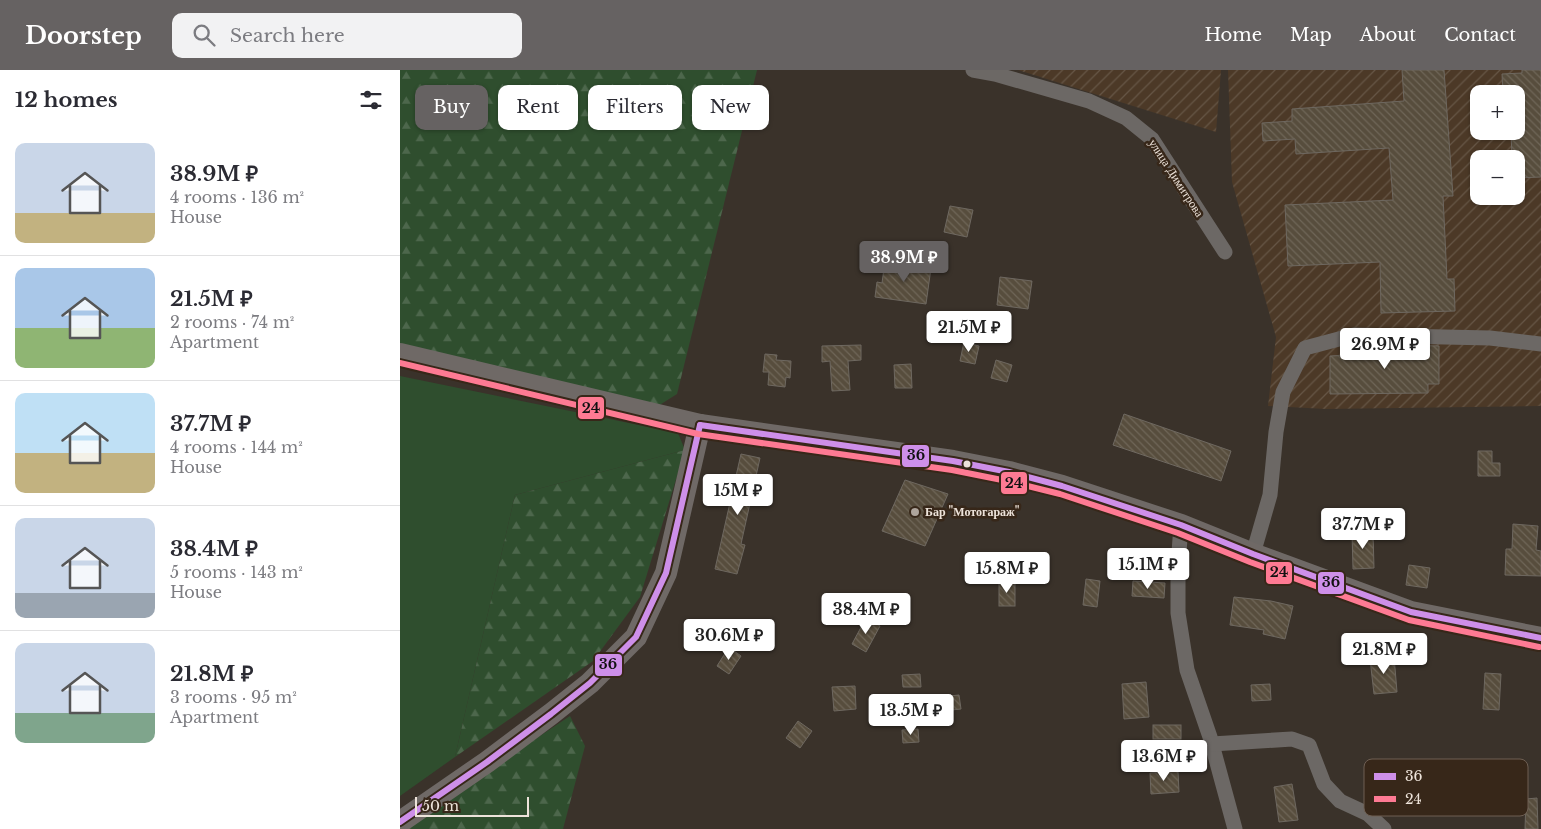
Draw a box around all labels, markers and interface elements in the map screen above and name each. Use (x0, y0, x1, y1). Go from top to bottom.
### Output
search box (172, 13, 522, 58)
text: Doorstep (25, 21, 142, 50)
icon: search (190, 21, 218, 49)
text: Search here (230, 24, 345, 47)
text: Home (1204, 24, 1262, 46)
text: Map (1290, 24, 1332, 46)
text: About (1360, 24, 1416, 46)
text: Contact (1444, 24, 1516, 46)
chip: Buy (415, 85, 488, 130)
chip: Rent (498, 85, 578, 130)
chip: Filters (588, 85, 682, 130)
chip: New (692, 85, 769, 130)
map controls (1470, 85, 1525, 205)
button: + (1470, 85, 1525, 140)
icon: filters (357, 86, 385, 114)
text: 12 homes (15, 87, 118, 113)
street label: улица Димитрова (1146, 136, 1208, 220)
button: − (1470, 150, 1525, 205)
text: 38.9M ₽ (170, 161, 258, 187)
icon: home (55, 163, 115, 223)
text: 4 rooms · 136 m² (170, 187, 304, 207)
text: House (170, 207, 222, 227)
pin: 38.9M ₽ (858, 240, 950, 283)
text: 38.9M ₽ (870, 247, 938, 267)
text: 21.5M ₽ (170, 286, 253, 312)
icon: home (55, 288, 115, 348)
pin: 21.5M ₽ (923, 310, 1015, 353)
text: 2 rooms · 74 m² (170, 312, 294, 332)
text: 21.5M ₽ (938, 317, 1000, 337)
pin: 26.9M ₽ (1339, 328, 1431, 370)
text: Apartment (170, 332, 259, 352)
text: 26.9M ₽ (1351, 334, 1419, 354)
line badge: 24 (577, 396, 605, 420)
text: 24 (582, 399, 600, 417)
text: 37.7M ₽ (170, 411, 251, 437)
icon: home (55, 413, 115, 473)
text: 4 rooms · 144 m² (170, 437, 303, 457)
line badge: 36 (901, 444, 930, 468)
text: 36 (907, 446, 925, 464)
text: House (170, 457, 222, 477)
unlabelled marker (962, 459, 972, 469)
line badge: 24 (1000, 471, 1028, 495)
pin: 15M ₽ (703, 474, 773, 516)
text: 24 (1005, 474, 1023, 492)
text: 15M ₽ (714, 480, 762, 500)
place label: Бар "Мотогараж" (925, 504, 1020, 519)
marker: Бар "Мотогараж" (909, 506, 921, 518)
pin: 37.7M ₽ (1317, 508, 1409, 550)
text: 37.7M ₽ (1332, 514, 1394, 534)
text: 38.4M ₽ (170, 536, 258, 562)
icon: home (55, 538, 115, 598)
pin: 15.1M ₽ (1102, 548, 1194, 590)
pin: 15.8M ₽ (961, 552, 1053, 594)
text: 15.1M ₽ (1118, 554, 1178, 574)
text: 15.8M ₽ (976, 558, 1038, 578)
line badge: 24 (1265, 561, 1293, 585)
text: 5 rooms · 143 m² (170, 562, 303, 582)
text: 24 (1270, 563, 1288, 581)
line badge: 36 (1317, 571, 1345, 595)
text: 36 (1322, 573, 1340, 591)
text: House (170, 582, 222, 602)
pin: 38.4M ₽ (820, 592, 912, 635)
text: 38.4M ₽ (832, 599, 900, 619)
pin: 30.6M ₽ (683, 618, 775, 661)
text: 30.6M ₽ (695, 625, 763, 645)
pin: 21.8M ₽ (1338, 632, 1430, 675)
text: 21.8M ₽ (1352, 639, 1416, 659)
line badge: 36 (594, 653, 623, 677)
text: 36 (599, 655, 617, 673)
text: 21.8M ₽ (170, 661, 253, 687)
icon: home (55, 663, 115, 723)
text: 3 rooms · 95 m² (170, 687, 297, 707)
pin: 13.5M ₽ (865, 694, 957, 736)
text: 13.5M ₽ (880, 700, 942, 720)
text: Apartment (170, 707, 259, 727)
pin: 13.6M ₽ (1118, 740, 1210, 782)
text: 13.6M ₽ (1132, 746, 1196, 766)
legend (1364, 759, 1528, 816)
text: 36 (1405, 767, 1423, 785)
text: 24 (1405, 790, 1422, 808)
scale bar (415, 794, 529, 817)
text: 50 m (422, 797, 459, 815)

